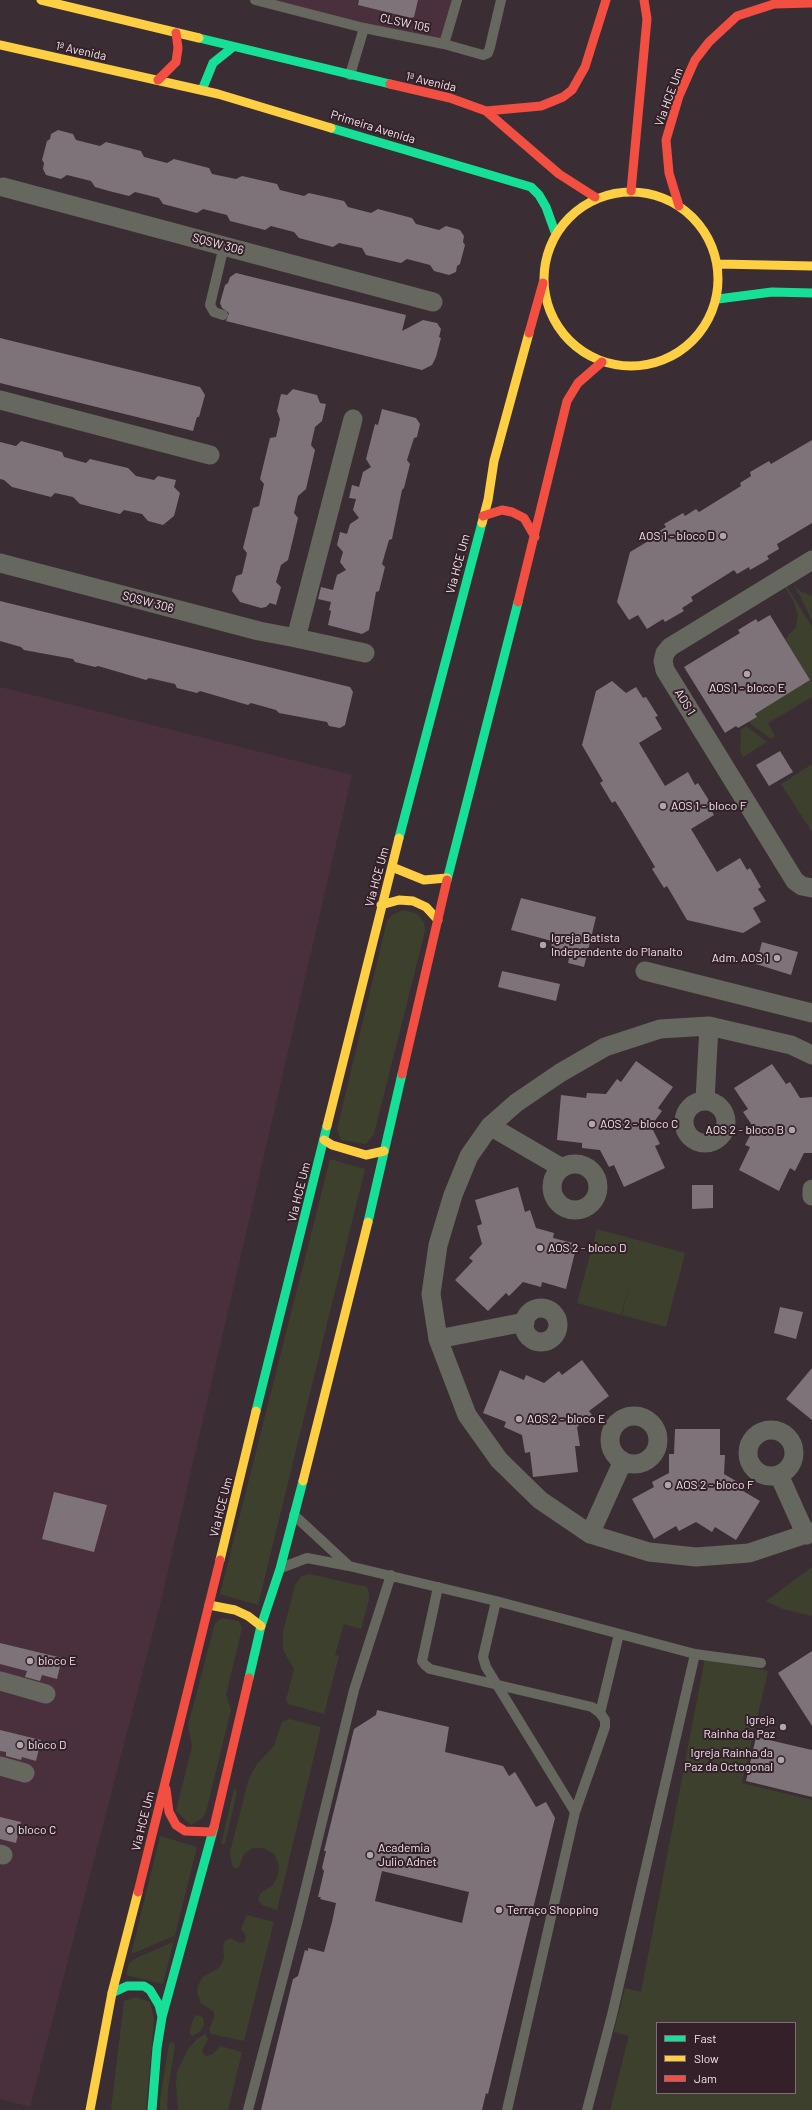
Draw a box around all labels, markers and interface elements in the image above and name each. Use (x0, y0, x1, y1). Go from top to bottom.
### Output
street label: CLSW 105 (379, 11, 431, 35)
street label: 1ª Avenida (54, 39, 108, 63)
street label: Via HCE Um (652, 66, 686, 128)
street label: 1ª Avenida (404, 69, 458, 95)
street label: Primeira Avenida (329, 107, 417, 147)
street label: SQSW 306 (191, 230, 245, 258)
place label: AOS 1 - bloco D (639, 529, 715, 543)
marker: AOS 1 - bloco D (718, 531, 728, 541)
street label: Via HCE Um (443, 533, 473, 595)
street label: SQSW 306 (121, 588, 175, 616)
marker: AOS 1 - bloco E (742, 669, 752, 679)
place label: AOS 1 - bloco E (709, 681, 785, 695)
street label: AOS 1 (671, 686, 699, 718)
place label: AOS 1 - bloco F (671, 799, 747, 813)
marker: AOS 1 - bloco F (658, 801, 668, 811)
street label: Via HCE Um (362, 846, 392, 908)
place label: Igreja Batista Independente do Planalto (551, 931, 683, 959)
marker: Igreja Batista Independente do Planalto (538, 940, 548, 950)
place label: Adm. AOS 1 (712, 951, 769, 965)
marker: Adm. AOS 1 (772, 953, 782, 963)
place label: AOS 2 - bloco C (600, 1117, 678, 1131)
marker: AOS 2 - bloco C (587, 1119, 597, 1129)
place label: AOS 2 - bloco B (706, 1123, 784, 1137)
marker: AOS 2 - bloco B (787, 1125, 797, 1135)
street label: Via HCE Um (285, 1161, 313, 1223)
place label: AOS 2 - bloco D (548, 1241, 626, 1255)
marker: AOS 2 - bloco D (535, 1243, 545, 1253)
place label: AOS 2 - bloco E (527, 1412, 605, 1426)
marker: AOS 2 - bloco E (514, 1414, 524, 1424)
street label: Via HCE Um (207, 1476, 235, 1538)
place label: AOS 2 - bloco F (676, 1478, 754, 1492)
marker: AOS 2 - bloco F (663, 1480, 673, 1490)
place label: bloco E (38, 1654, 76, 1668)
marker: bloco E (25, 1656, 35, 1666)
place label: Igreja Rainha da Paz (703, 1713, 775, 1741)
marker: Igreja Rainha da Paz (778, 1722, 788, 1732)
place label: bloco D (28, 1738, 66, 1752)
marker: bloco D (15, 1740, 25, 1750)
place label: Igreja Rainha da Paz da Octogonal (684, 1746, 773, 1774)
marker: Igreja Rainha da Paz da Octogonal (776, 1755, 786, 1765)
street label: Via HCE Um (129, 1790, 157, 1852)
place label: bloco C (18, 1823, 56, 1837)
marker: bloco C (5, 1825, 15, 1835)
place label: Academia Julio Adnet (378, 1841, 437, 1869)
marker: Academia Julio Adnet (365, 1850, 375, 1860)
place label: Terraço Shopping (507, 1903, 598, 1917)
marker: Terraço Shopping (494, 1905, 504, 1915)
legend (656, 2022, 796, 2094)
text: Fast (694, 2031, 717, 2045)
text: Slow (694, 2051, 719, 2065)
text: Jam (694, 2071, 717, 2085)

